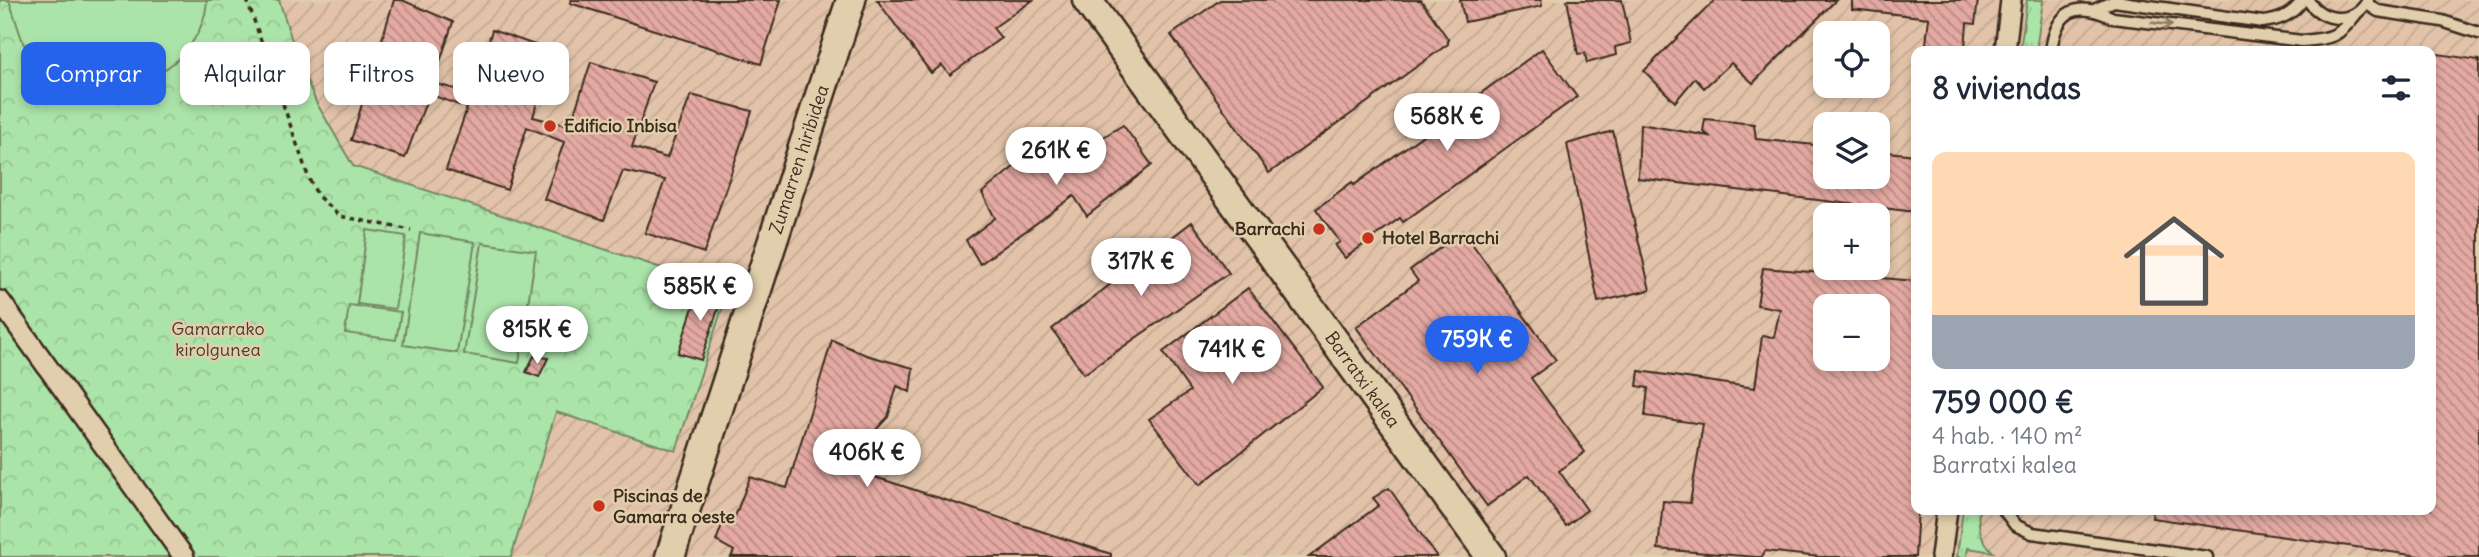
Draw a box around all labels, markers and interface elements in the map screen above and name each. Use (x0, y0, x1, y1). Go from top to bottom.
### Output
one-way arrow (2150, 17, 2173, 30)
map controls (1813, 21, 1890, 371)
button: locate (1813, 21, 1890, 98)
chip: Comprar (21, 42, 166, 105)
chip: Alquilar (180, 42, 310, 105)
chip: Filtros (324, 42, 439, 105)
chip: Nuevo (453, 42, 569, 105)
text: 8 viviendas (1932, 69, 2081, 107)
icon: filters (2377, 69, 2415, 107)
street label: Zumarren hiribidea (764, 82, 834, 237)
pin: 568K € (1390, 94, 1504, 153)
text: 568K € (1410, 101, 1484, 130)
button: layers (1813, 112, 1890, 189)
place label: Edificio Inbisa (564, 114, 677, 137)
marker: Edificio Inbisa (542, 118, 558, 134)
pin: 261K € (999, 128, 1113, 187)
text: 261K € (1021, 135, 1091, 164)
icon: home (2111, 198, 2237, 324)
button: + (1813, 203, 1890, 280)
place label: Barrachi (1235, 217, 1305, 240)
marker: Barrachi (1311, 221, 1327, 237)
place label: Hotel Barrachi (1382, 226, 1499, 249)
marker: Hotel Barrachi (1360, 230, 1376, 246)
pin: 317K € (1084, 238, 1198, 298)
text: 317K € (1107, 246, 1175, 275)
pin: 585K € (643, 264, 757, 323)
text: 585K € (663, 271, 737, 300)
button: − (1813, 294, 1890, 371)
pin: 815K € (480, 306, 594, 366)
text: 815K € (502, 314, 572, 343)
pin: 759K € (1420, 316, 1534, 376)
park label: Gamarrako kirolgunea (171, 317, 265, 361)
text: 759K € (1441, 324, 1513, 353)
pin: 741K € (1175, 326, 1289, 386)
street label: Barratxi kalea (1320, 327, 1405, 432)
text: 741K € (1198, 334, 1266, 363)
text: 759 000 € (1932, 383, 2074, 421)
text: 4 hab. · 140 m² (1932, 421, 2083, 450)
pin: 406K € (810, 430, 924, 489)
text: 406K € (829, 437, 905, 466)
text: Barratxi kalea (1932, 450, 2077, 479)
place label: Piscinas de Gamarra oeste (613, 484, 735, 528)
marker: Piscinas de Gamarra oeste (591, 498, 607, 514)

